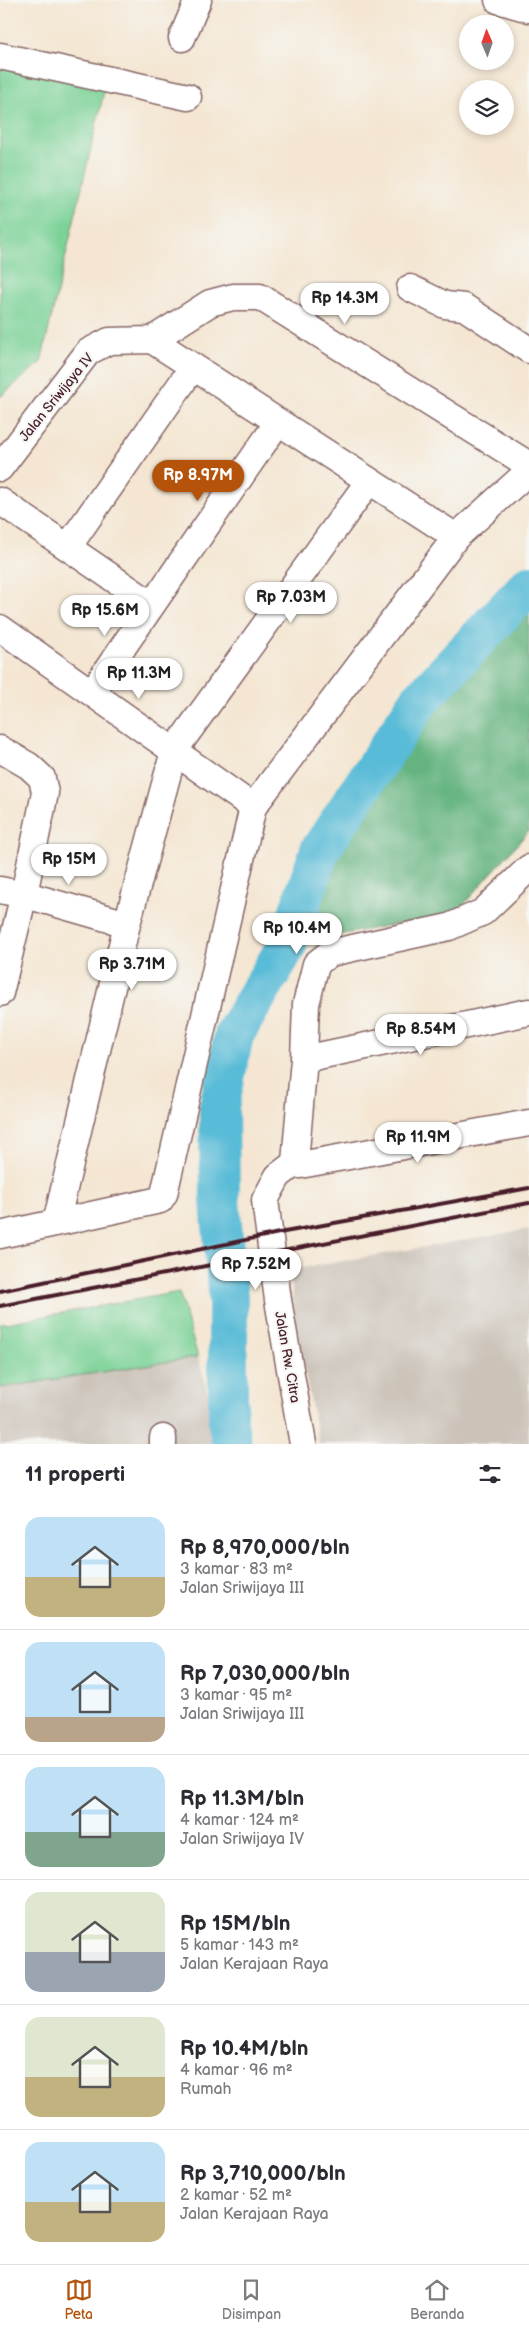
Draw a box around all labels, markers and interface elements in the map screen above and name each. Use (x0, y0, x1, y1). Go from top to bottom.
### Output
north arrow (459, 15, 514, 70)
map controls (459, 15, 514, 135)
button: layers (459, 80, 514, 135)
pin: Rp 14.3M (293, 282, 397, 325)
text: Rp 14.3M (311, 289, 379, 308)
street label: Jalan Sriwijaya IV (16, 349, 97, 445)
pin: Rp 8.97M (146, 460, 250, 502)
text: Rp 8.97M (163, 466, 233, 485)
pin: Rp 7.03M (239, 582, 343, 624)
text: Rp 7.03M (256, 588, 326, 607)
pin: Rp 15.6M (53, 594, 157, 637)
text: Rp 15.6M (71, 601, 139, 620)
pin: Rp 11.3M (87, 658, 191, 700)
text: Rp 11.3M (107, 664, 171, 683)
pin: Rp 15M (28, 844, 110, 886)
text: Rp 15M (42, 850, 96, 869)
pin: Rp 10.4M (245, 912, 349, 955)
text: Rp 10.4M (263, 919, 331, 938)
pin: Rp 3.71M (80, 948, 184, 991)
text: Rp 3.71M (99, 955, 165, 974)
pin: Rp 8.54M (369, 1014, 473, 1056)
text: Rp 8.54M (386, 1020, 456, 1039)
pin: Rp 11.9M (366, 1122, 470, 1164)
text: Rp 11.9M (386, 1128, 450, 1147)
pin: Rp 7.52M (204, 1248, 308, 1291)
text: Rp 7.52M (221, 1255, 291, 1274)
street label: Jalan Rw. Citra (271, 1310, 304, 1404)
icon: filters (476, 1460, 504, 1488)
text: 11 properti (25, 1462, 125, 1487)
text: Rp 8,970,000/bln (180, 1535, 350, 1560)
icon: home (65, 1537, 125, 1597)
text: 3 kamar · 83 m² (180, 1560, 293, 1579)
text: Jalan Sriwijaya III (180, 1579, 304, 1598)
text: Rp 7,030,000/bln (180, 1661, 350, 1686)
icon: home (65, 1662, 125, 1722)
text: 3 kamar · 95 m² (180, 1686, 292, 1705)
text: Jalan Sriwijaya III (180, 1705, 304, 1724)
text: Rp 11.3M/bln (180, 1786, 304, 1811)
icon: home (65, 1787, 125, 1847)
text: 4 kamar · 124 m² (180, 1811, 299, 1830)
text: Jalan Sriwijaya IV (180, 1830, 304, 1849)
text: Rp 15M/bln (180, 1911, 291, 1936)
icon: home (65, 1912, 125, 1972)
text: 5 kamar · 143 m² (180, 1936, 299, 1955)
text: Jalan Kerajaan Raya (180, 1955, 329, 1974)
text: Rp 10.4M/bln (180, 2036, 309, 2061)
icon: home (65, 2037, 125, 2097)
text: 4 kamar · 96 m² (180, 2061, 293, 2080)
text: Rumah (180, 2080, 231, 2099)
text: Rp 3,710,000/bln (180, 2161, 346, 2186)
icon: home (65, 2162, 125, 2222)
text: 2 kamar · 52 m² (180, 2186, 292, 2205)
text: Jalan Kerajaan Raya (180, 2205, 329, 2224)
tab: Peta (64, 2276, 93, 2323)
tab: Disimpan (222, 2276, 281, 2323)
tab: Beranda (410, 2276, 464, 2323)

